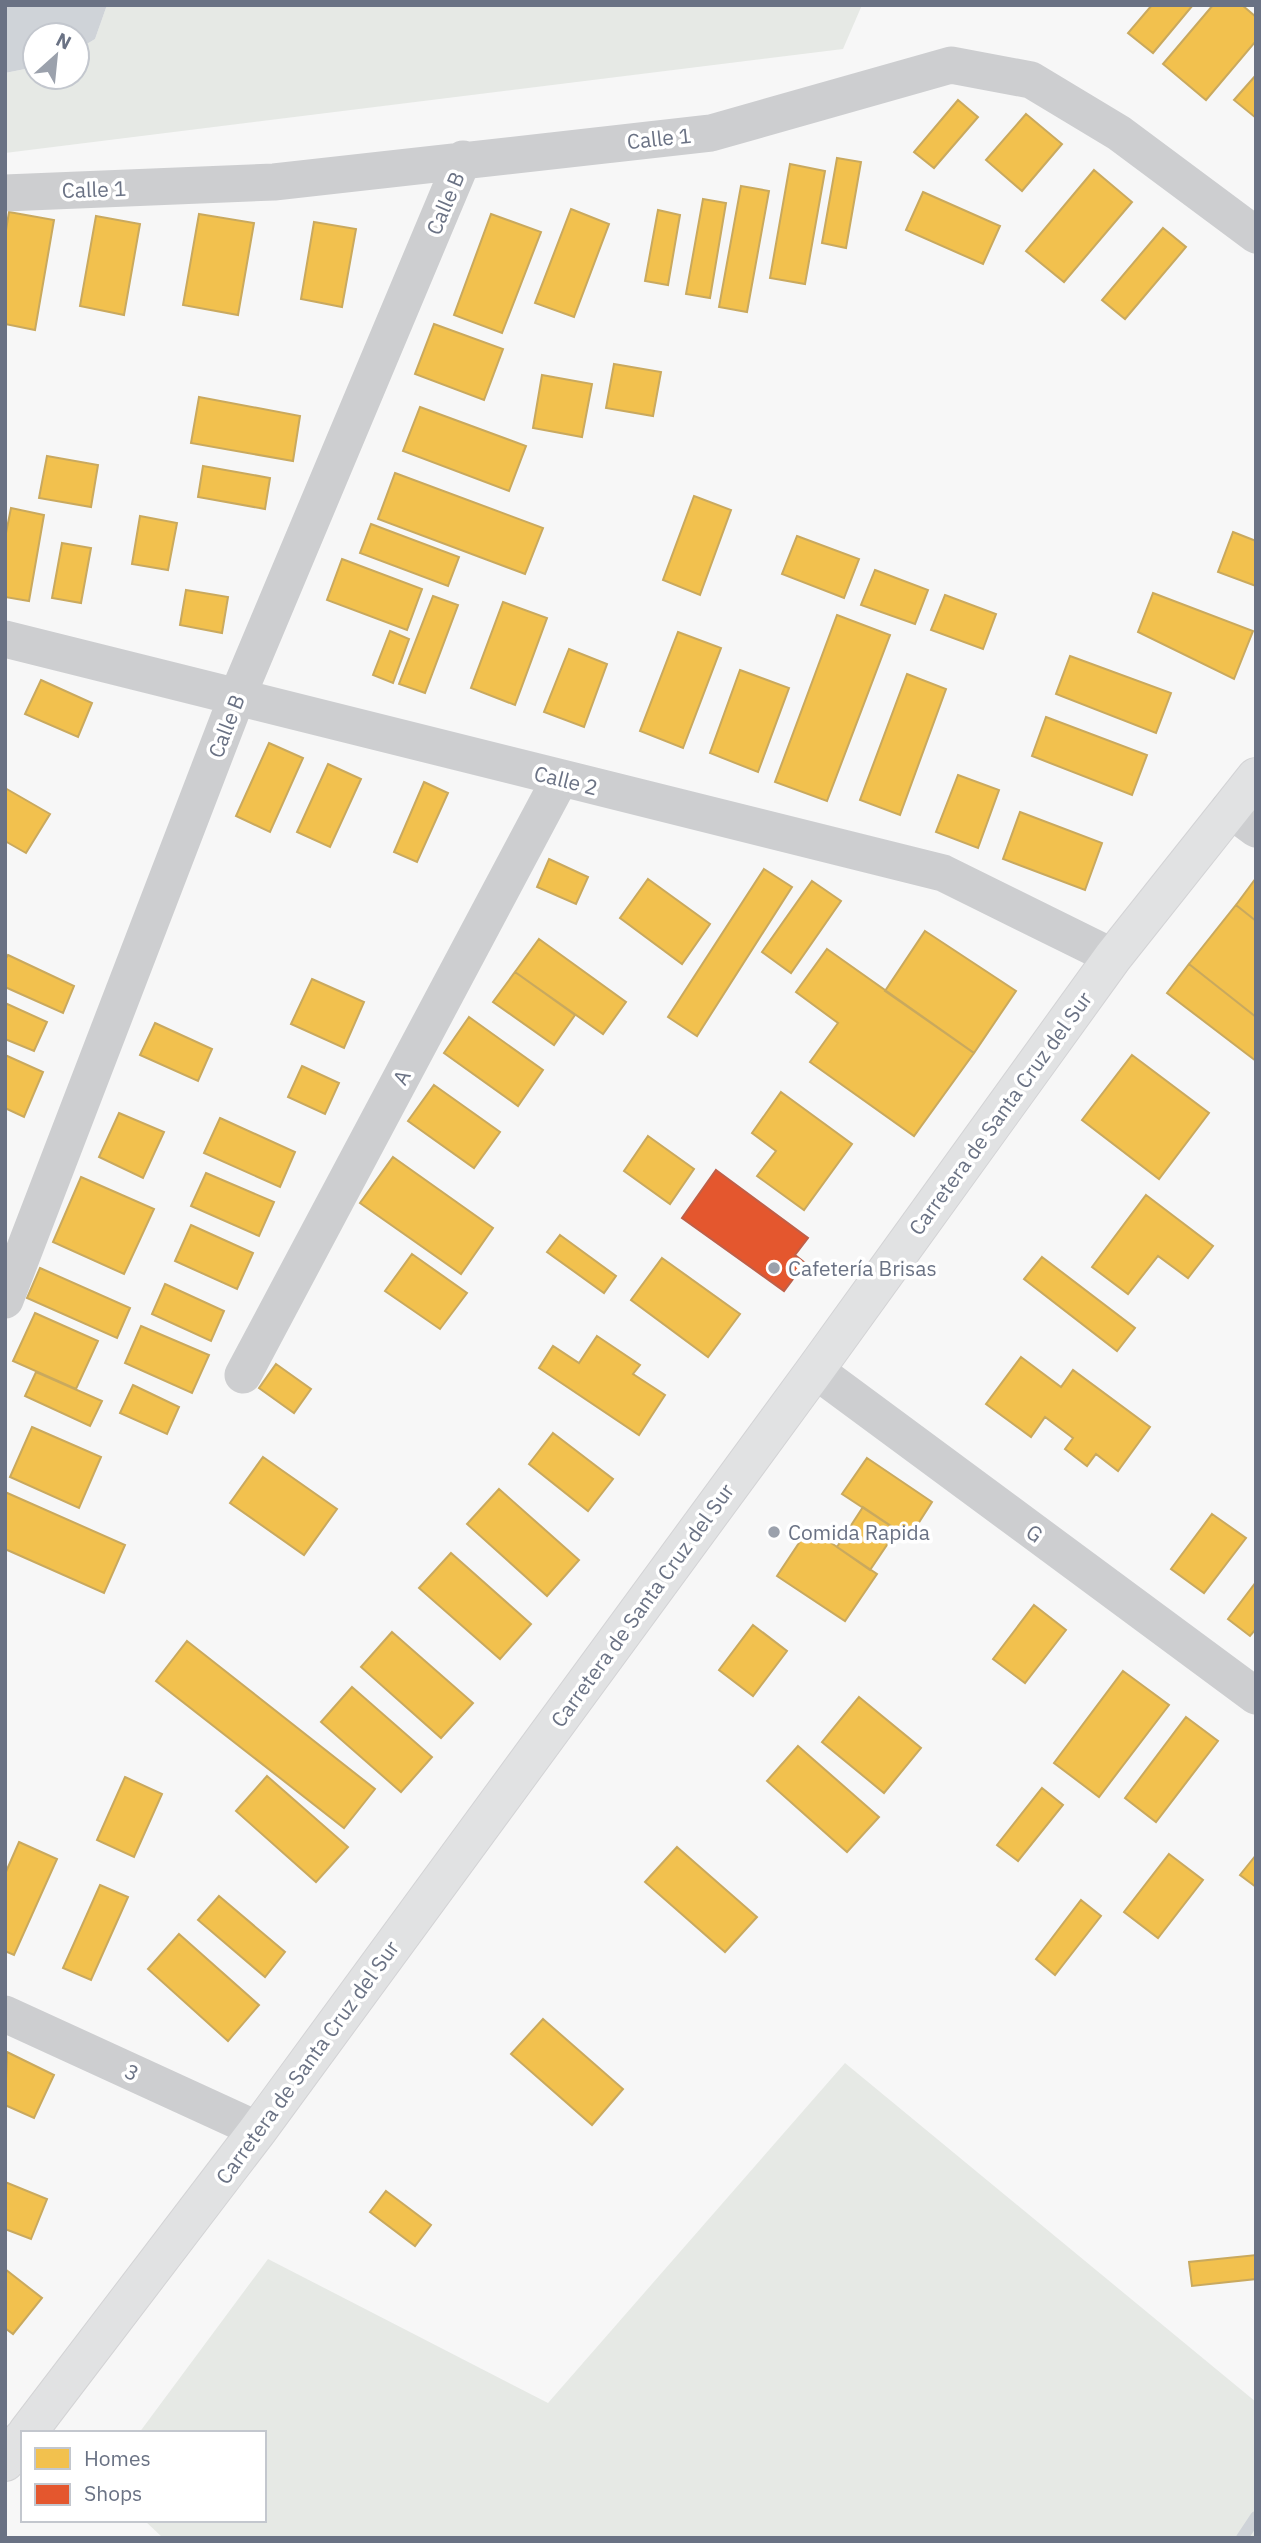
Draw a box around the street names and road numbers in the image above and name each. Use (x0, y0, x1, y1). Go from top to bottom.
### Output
street label: Calle 1 (625, 121, 693, 155)
street label: Calle B (419, 167, 471, 239)
street label: Calle 1 (61, 174, 127, 204)
street label: Calle B (201, 690, 251, 762)
street label: Calle 2 (531, 759, 601, 801)
street label: Carretera de Santa Cruz del Sur (902, 985, 1098, 1240)
street label: A (385, 1064, 417, 1090)
street label: Carretera de Santa Cruz del Sur (544, 1477, 740, 1732)
street label: G (1021, 1517, 1049, 1549)
street label: Carretera de Santa Cruz del Sur (209, 1934, 405, 2189)
street label: 3 (120, 2057, 144, 2087)

